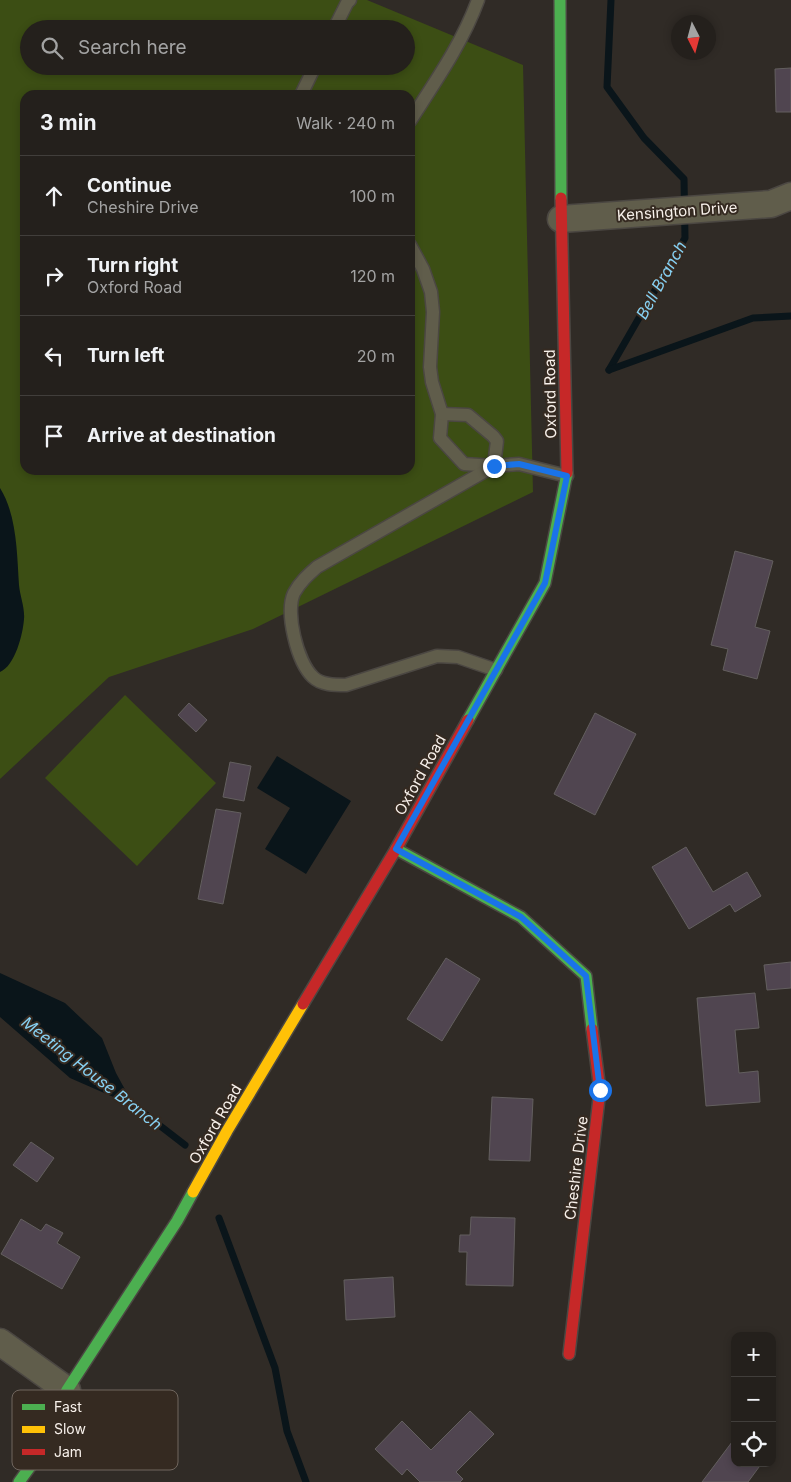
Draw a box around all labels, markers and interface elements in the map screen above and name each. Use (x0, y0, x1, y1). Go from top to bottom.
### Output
north arrow (671, 15, 716, 60)
search box (20, 20, 415, 75)
icon: search (38, 34, 66, 62)
text: Search here (78, 36, 187, 59)
text: 3 min (40, 110, 96, 135)
text: Walk · 240 m (296, 113, 395, 133)
text: Continue (87, 174, 172, 197)
icon: ahead (40, 182, 68, 210)
text: 100 m (350, 186, 395, 206)
text: Cheshire Drive (87, 197, 199, 217)
street label: Kensington Drive (616, 197, 738, 225)
water label: Bell Branch (631, 238, 691, 322)
text: Turn right (87, 254, 178, 277)
icon: right (40, 262, 68, 290)
text: 120 m (350, 266, 395, 286)
text: Oxford Road (87, 277, 182, 297)
icon: left (40, 342, 68, 370)
text: Turn left (87, 344, 165, 367)
text: 20 m (357, 346, 395, 366)
street label: Oxford Road (540, 349, 560, 439)
icon: arrive (40, 422, 68, 450)
text: Arrive at destination (87, 424, 276, 447)
route end (483, 455, 506, 478)
street label: Oxford Road (390, 731, 450, 819)
water label: Meeting House Branch (18, 1012, 166, 1134)
route start (589, 1079, 612, 1102)
street label: Oxford Road (185, 1081, 245, 1167)
street label: Cheshire Drive (560, 1115, 592, 1221)
map controls (731, 1332, 776, 1467)
button: + (731, 1332, 776, 1377)
button: − (731, 1377, 776, 1422)
legend (12, 1390, 178, 1470)
text: Fast (54, 1398, 82, 1415)
text: Slow (54, 1420, 86, 1437)
button: locate (731, 1422, 776, 1467)
text: Jam (54, 1443, 82, 1460)

